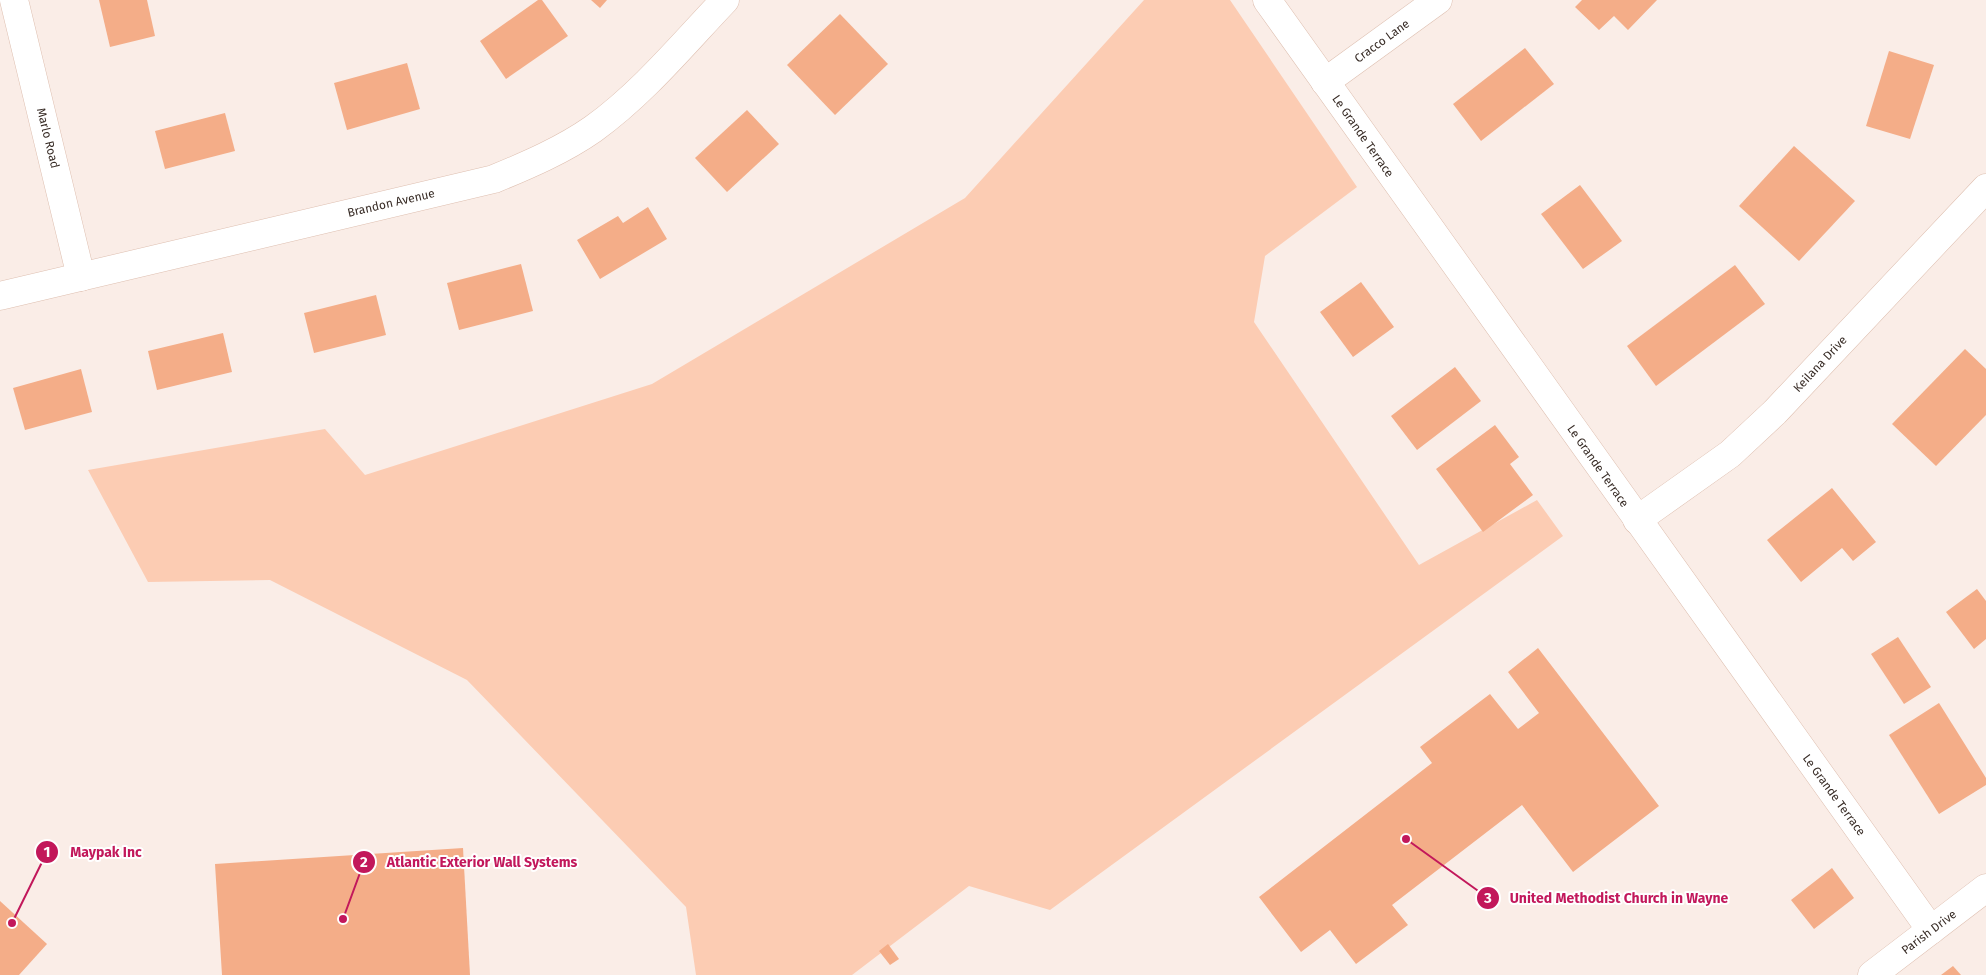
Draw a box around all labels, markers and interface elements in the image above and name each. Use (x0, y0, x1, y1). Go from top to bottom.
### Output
street label: Cracco Lane (1352, 16, 1412, 66)
street label: Le Grande Terrace (1329, 92, 1397, 180)
street label: Marlo Road (34, 106, 62, 170)
street label: Brandon Avenue (346, 186, 436, 220)
street label: Keilana Drive (1790, 333, 1850, 395)
street label: Le Grande Terrace (1564, 422, 1632, 510)
street label: Le Grande Terrace (1800, 752, 1868, 838)
callout: Maypak Inc (35, 838, 151, 867)
text: 1 (44, 843, 50, 861)
text: Maypak Inc (70, 844, 142, 861)
callout: Atlantic Exterior Wall Systems (351, 847, 587, 876)
text: 2 (360, 853, 368, 871)
text: Atlantic Exterior Wall Systems (386, 854, 578, 871)
callout: United Methodist Church in Wayne (1475, 883, 1739, 912)
text: 3 (1483, 889, 1492, 907)
text: United Methodist Church in Wayne (1510, 890, 1729, 907)
street label: Parish Drive (1899, 907, 1959, 957)

